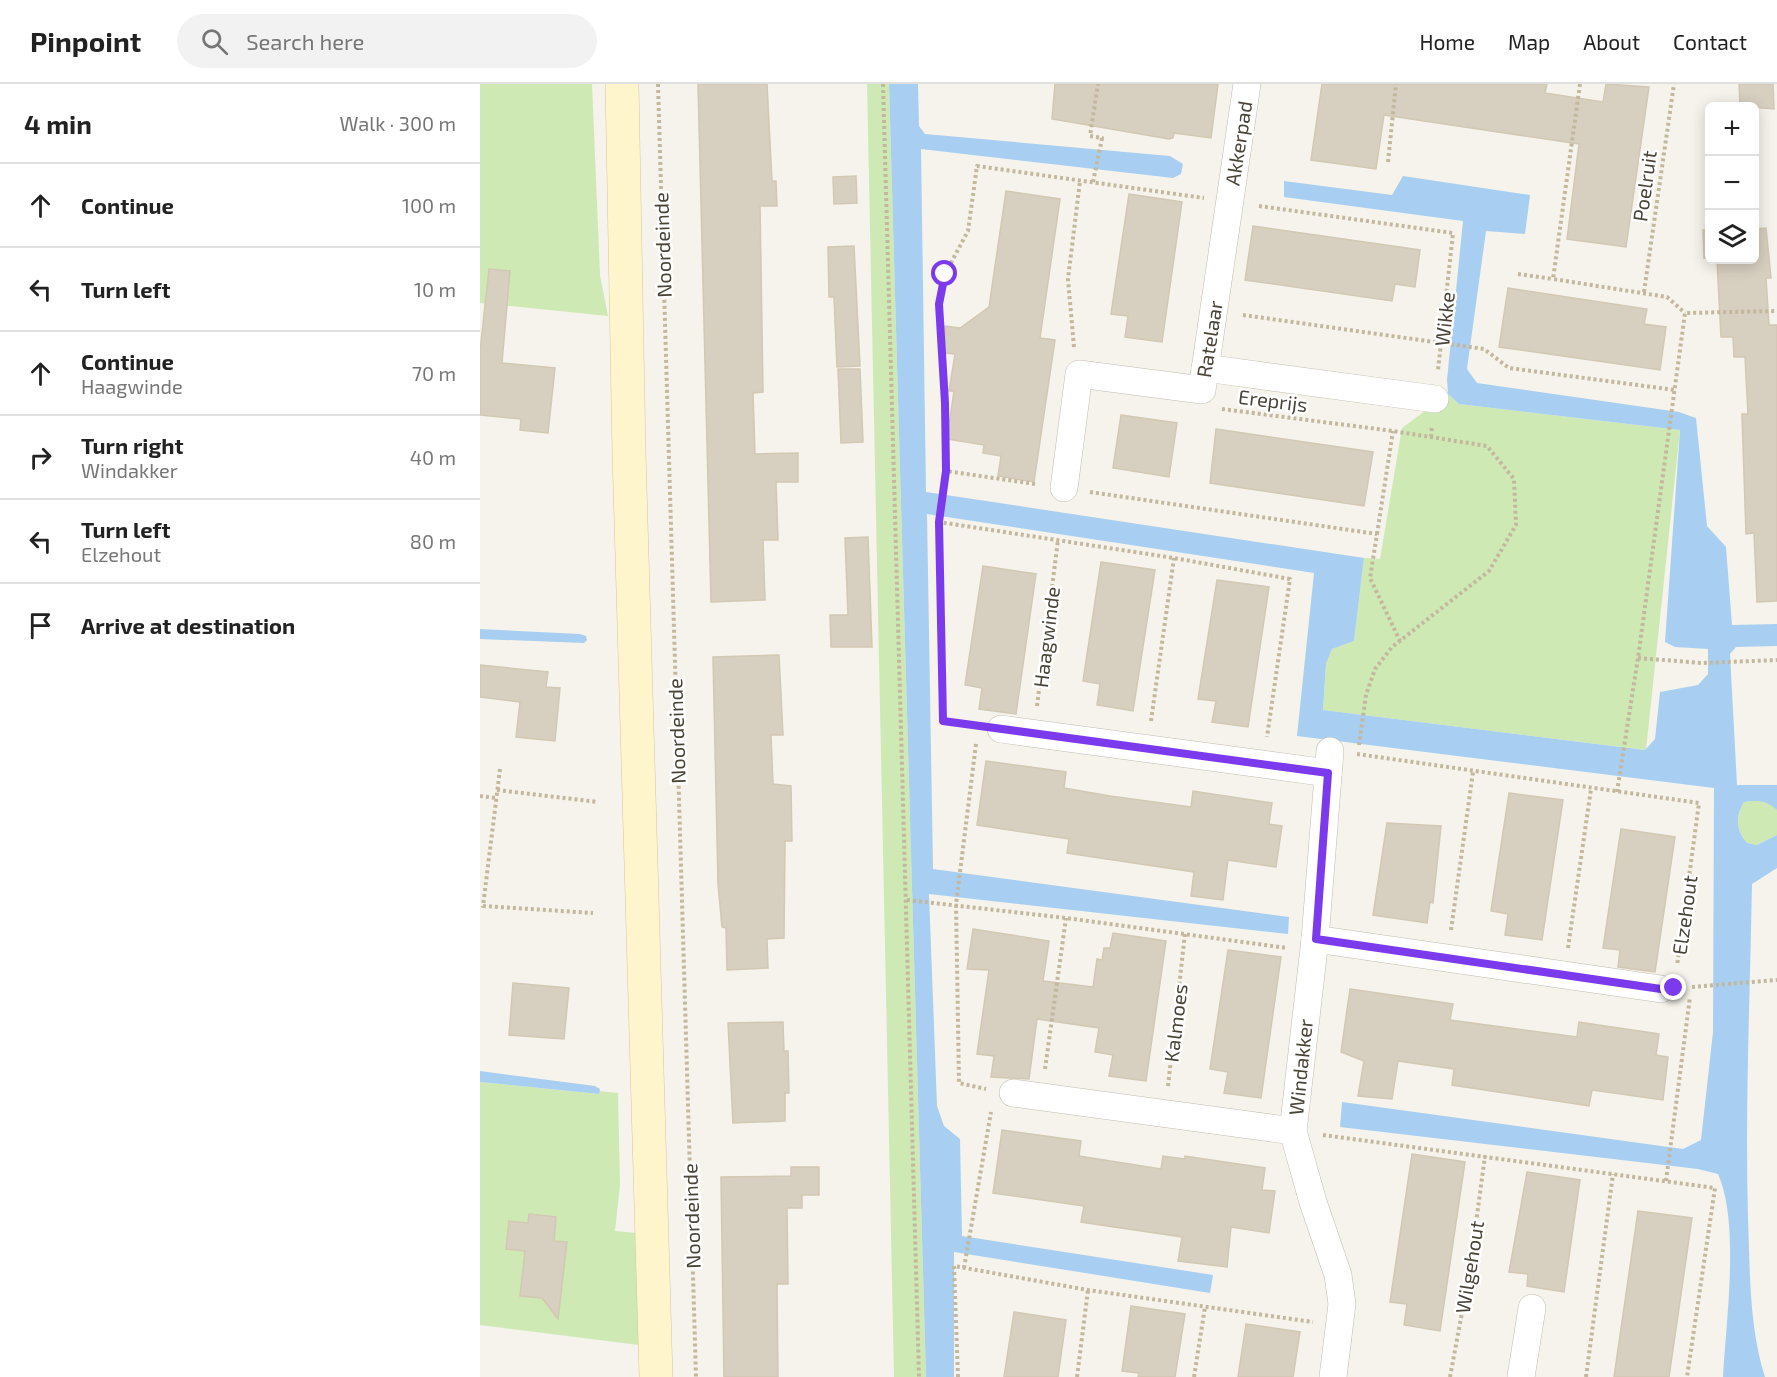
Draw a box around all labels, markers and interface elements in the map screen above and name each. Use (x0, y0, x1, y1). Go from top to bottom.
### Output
search box (177, 14, 597, 68)
text: Pinpoint (30, 24, 141, 58)
icon: search (198, 25, 231, 58)
text: Search here (246, 28, 364, 54)
text: Home (1419, 29, 1475, 54)
text: Map (1508, 29, 1550, 54)
text: About (1583, 29, 1640, 54)
text: Contact (1673, 29, 1747, 54)
street label: Akkerpad (1219, 99, 1257, 187)
map controls (1705, 102, 1759, 264)
button: + (1705, 102, 1759, 156)
text: 4 min (24, 108, 92, 139)
text: Walk · 300 m (340, 111, 456, 135)
street label: Poelruit (1627, 148, 1661, 223)
button: − (1705, 156, 1759, 210)
icon: ahead (24, 189, 57, 222)
text: Continue (81, 192, 174, 218)
street label: Noordeinde (648, 192, 676, 298)
text: 100 m (402, 193, 456, 217)
button: layers (1705, 210, 1759, 264)
route start (931, 260, 957, 286)
icon: left (24, 273, 57, 306)
text: Turn left (81, 276, 170, 302)
text: 10 m (414, 277, 456, 301)
street label: Wikke (1429, 291, 1459, 347)
street label: Ratelaar (1191, 299, 1227, 379)
text: Continue (81, 348, 174, 374)
icon: ahead (24, 357, 57, 390)
text: 70 m (412, 361, 456, 385)
text: Haagwinde (81, 374, 183, 398)
street label: Ereprijs (1237, 384, 1309, 416)
text: Turn right (81, 432, 183, 458)
icon: right (24, 441, 57, 474)
text: 40 m (410, 445, 456, 469)
text: Windakker (81, 458, 178, 482)
text: Turn left (81, 516, 170, 542)
icon: left (24, 525, 57, 558)
text: 80 m (410, 529, 456, 553)
text: Elzehout (81, 542, 161, 566)
street label: Haagwinde (1028, 585, 1064, 689)
icon: arrive (24, 609, 57, 642)
text: Arrive at destination (81, 612, 295, 638)
street label: Noordeinde (662, 678, 690, 784)
street label: Elzehout (1667, 873, 1702, 956)
route end (1660, 974, 1686, 1000)
street label: Kalmoes (1158, 983, 1192, 1063)
street label: Windakker (1283, 1018, 1317, 1116)
street label: Noordeinde (677, 1163, 705, 1269)
street label: Wilgehout (1450, 1218, 1488, 1315)

